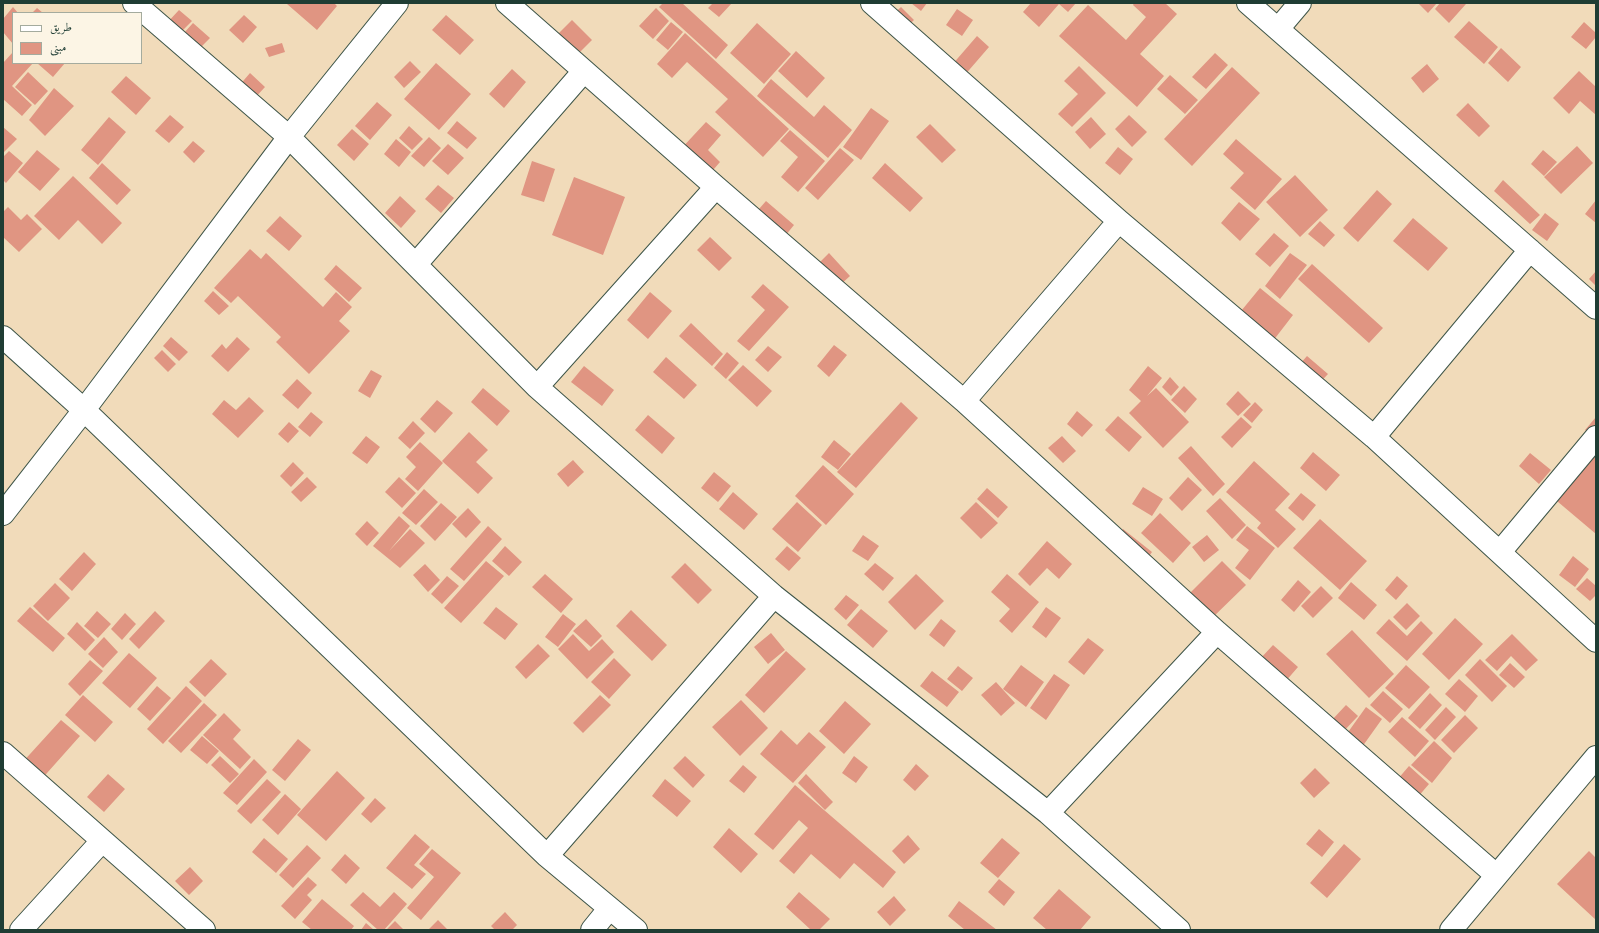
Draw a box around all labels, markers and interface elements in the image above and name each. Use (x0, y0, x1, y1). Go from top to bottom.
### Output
legend (12, 12, 142, 64)
text: طريق (50, 20, 72, 35)
text: مبنى (50, 40, 66, 55)

